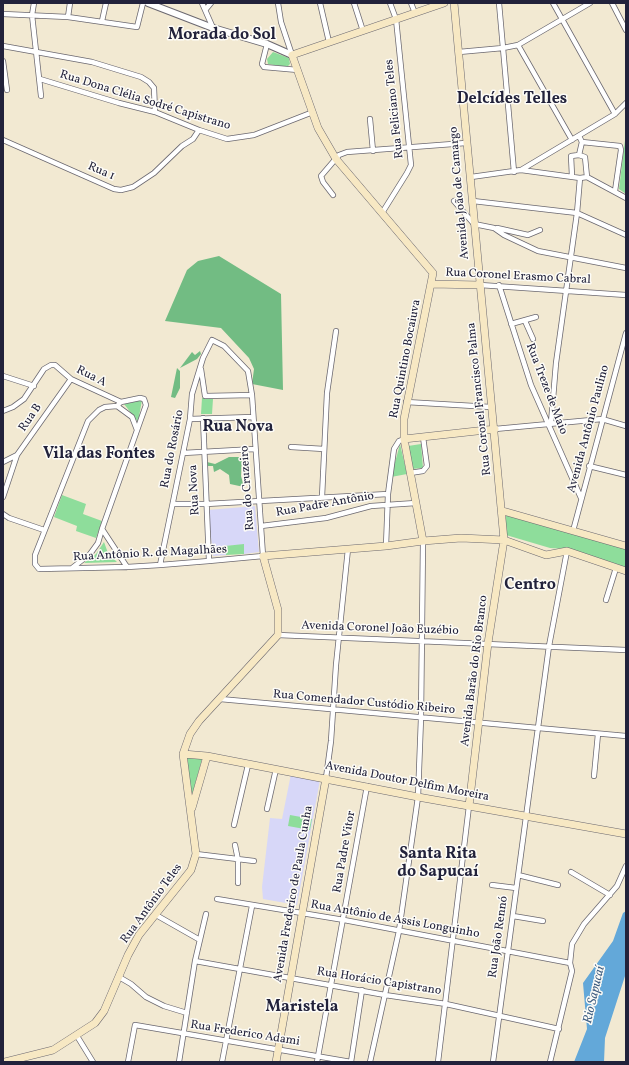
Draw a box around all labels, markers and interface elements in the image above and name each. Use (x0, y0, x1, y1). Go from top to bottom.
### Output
district label: Morada do Sol (168, 26, 276, 46)
street label: Rua Feliciano Teles (383, 59, 407, 159)
street label: Rua Dona Clélia Sodré Capistrano (58, 68, 232, 134)
district label: Delcídes Telles (457, 90, 567, 110)
street label: Avenida João de Camargo (447, 126, 473, 260)
street label: Rua 1 (85, 160, 117, 184)
street label: Rua Coronel Erasmo Cabral (445, 266, 591, 288)
street label: Rua Quintino Bocaiuva (387, 298, 425, 420)
street label: Rua Coronel Francisco Palma (465, 322, 495, 476)
street label: Rua Treze de Maio (522, 341, 570, 437)
street label: Rua A (74, 363, 108, 391)
street label: Avenida Antônio Paulino (565, 364, 613, 494)
street label: Rua B (16, 401, 46, 435)
street label: Rua do Rosário (158, 409, 188, 489)
district label: Rua Nova (203, 418, 273, 438)
district label: Vila das Fontes (43, 445, 155, 465)
street label: Rua do Cruzeiro (238, 445, 258, 531)
street label: Rua Nova (186, 464, 204, 516)
street label: Rua Padre Antônio (275, 489, 375, 521)
street label: Rua Antônio R. de Magalhães (73, 543, 227, 565)
district label: Centro (504, 576, 556, 596)
street label: Avenida Barão do Rio Branco (459, 595, 491, 747)
street label: Avenida Coronel João Euzébio (301, 619, 459, 639)
street label: Rua Comendador Custódio Ribeiro (272, 688, 456, 718)
street label: Avenida Doutor Delfim Moreira (324, 759, 490, 805)
street label: Avenida Frederico de Paula Cunha (271, 804, 317, 984)
street label: Rua Padre Vitor (331, 810, 359, 894)
district label: Santa Rita do Sapucaí (397, 845, 479, 883)
street label: Rua Antônio Teles (118, 861, 186, 947)
street label: Rua João Rennó (486, 895, 512, 979)
street label: Rua Antônio de Assis Longuinho (309, 898, 481, 942)
street label: Rua Horácio Capistrano (316, 965, 442, 999)
water label: Rio Sapucaí (581, 965, 609, 1025)
district label: Maristela (266, 998, 338, 1018)
street label: Rua Frederico Adami (189, 1018, 301, 1050)

